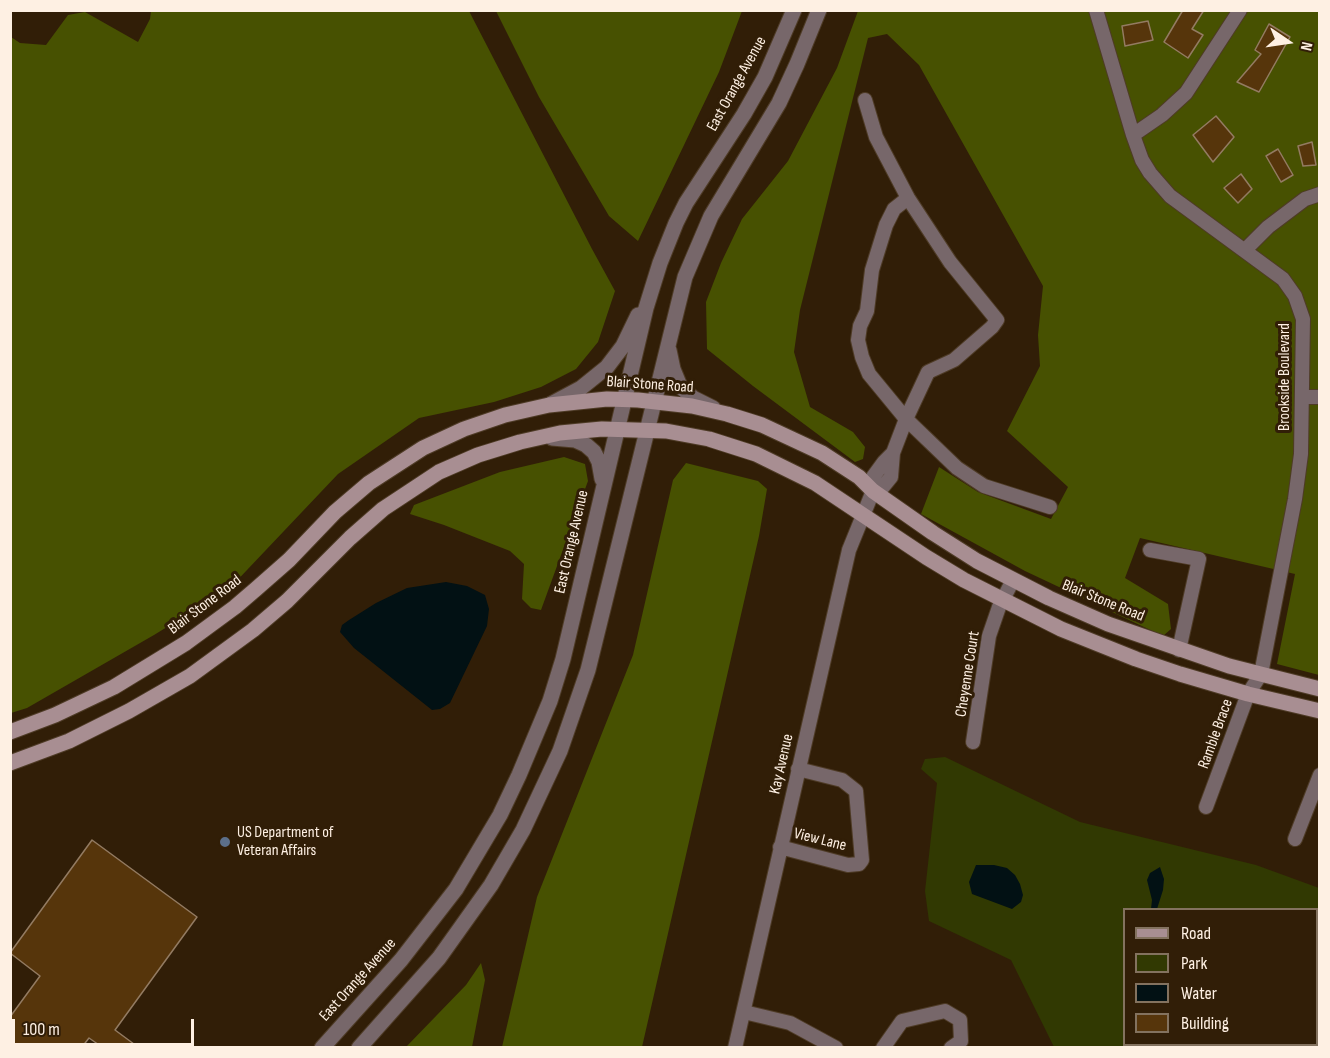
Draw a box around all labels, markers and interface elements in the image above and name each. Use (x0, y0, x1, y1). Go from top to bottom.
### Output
north arrow (1258, 12, 1318, 72)
street label: East Orange Avenue (703, 33, 771, 135)
text: N (1296, 40, 1316, 52)
street label: Brookside Boulevard (1275, 323, 1295, 431)
street label: Blair Stone Road (606, 372, 694, 398)
street label: East Orange Avenue (551, 489, 593, 595)
street label: Blair Stone Road (164, 571, 246, 639)
street label: Blair Stone Road (1059, 576, 1147, 626)
street label: Cheyenne Court (952, 630, 984, 718)
street label: Ramble Brace (1195, 697, 1237, 771)
street label: Kay Avenue (766, 732, 798, 796)
place label: US Department of Veteran Affairs (237, 823, 333, 861)
street label: View Lane (792, 824, 848, 856)
marker: US Department of Veteran Affairs (218, 835, 232, 849)
legend (1123, 908, 1318, 1046)
text: Road (1181, 923, 1211, 944)
street label: East Orange Avenue (316, 934, 400, 1026)
text: Park (1181, 953, 1207, 974)
text: Water (1181, 983, 1217, 1004)
scale bar (15, 1007, 196, 1045)
text: Building (1181, 1013, 1229, 1034)
text: 100 m (23, 1019, 60, 1040)

